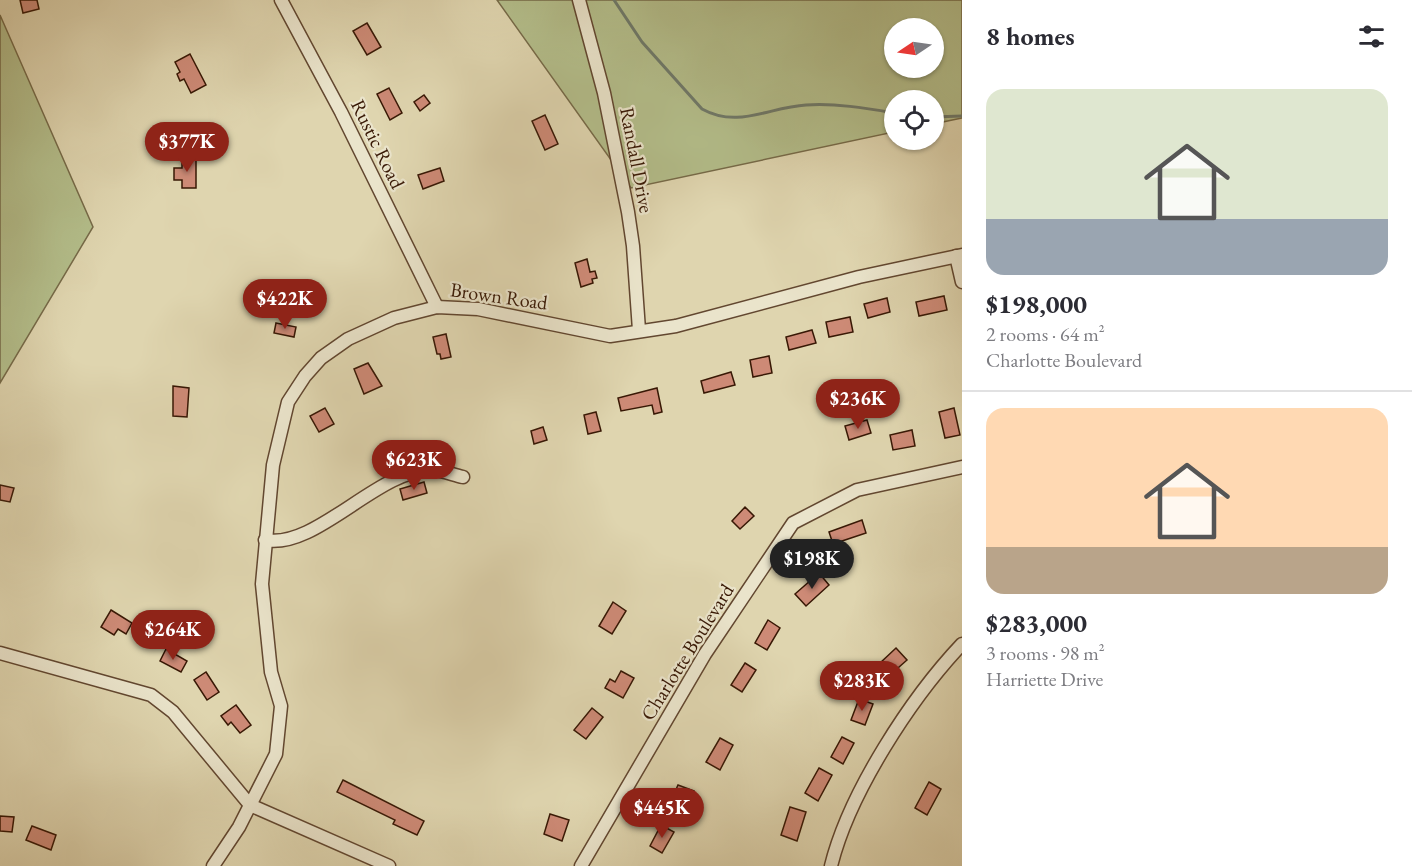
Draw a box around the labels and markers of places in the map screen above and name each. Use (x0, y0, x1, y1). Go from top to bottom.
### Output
pin: $377K (145, 122, 229, 173)
pin: $422K (243, 279, 327, 330)
pin: $236K (816, 379, 900, 430)
pin: $623K (372, 440, 456, 491)
pin: $198K (770, 539, 854, 590)
pin: $264K (131, 610, 215, 661)
pin: $283K (820, 661, 904, 712)
pin: $445K (620, 788, 704, 839)

